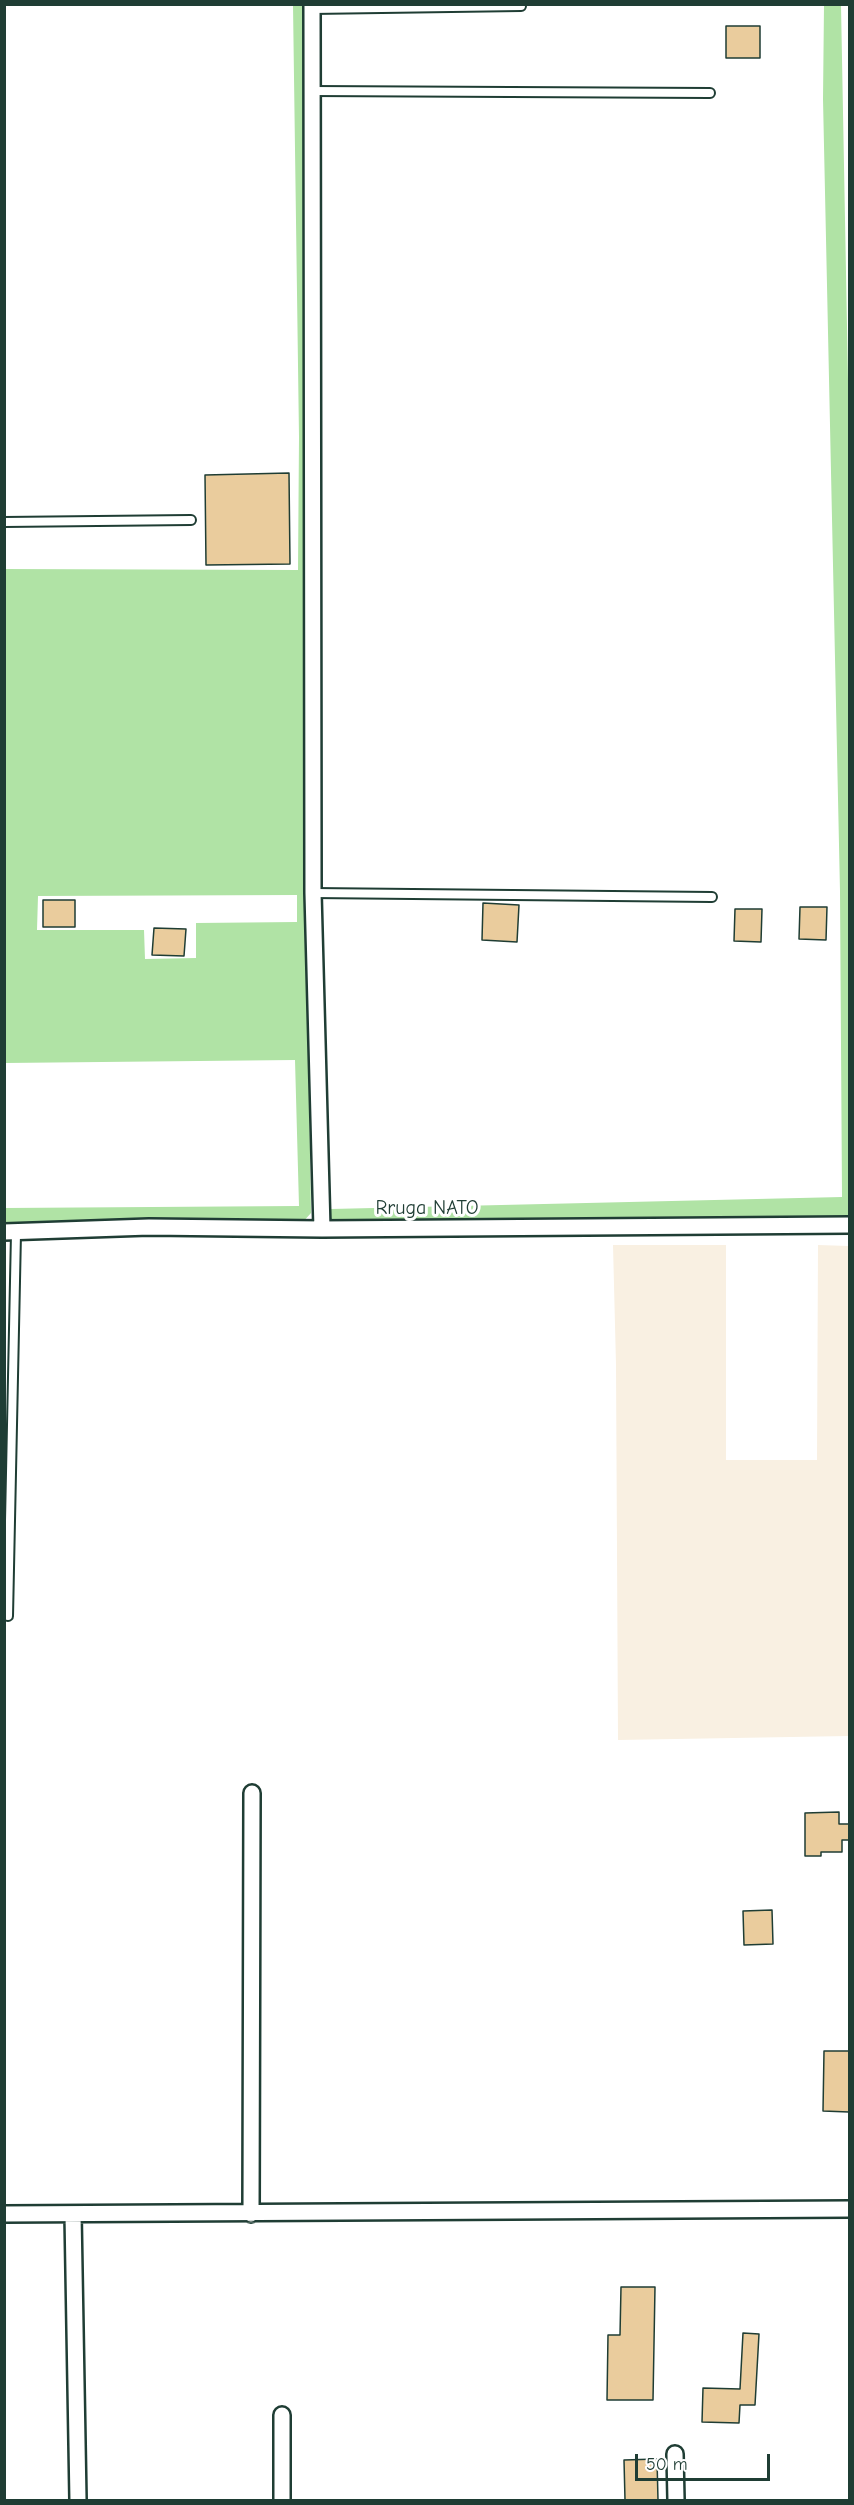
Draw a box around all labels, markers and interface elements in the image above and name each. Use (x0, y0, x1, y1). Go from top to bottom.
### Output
street label: Rruga NATO (375, 1196, 479, 1220)
scale bar (638, 2442, 773, 2480)
text: 50 m (646, 2454, 688, 2475)

